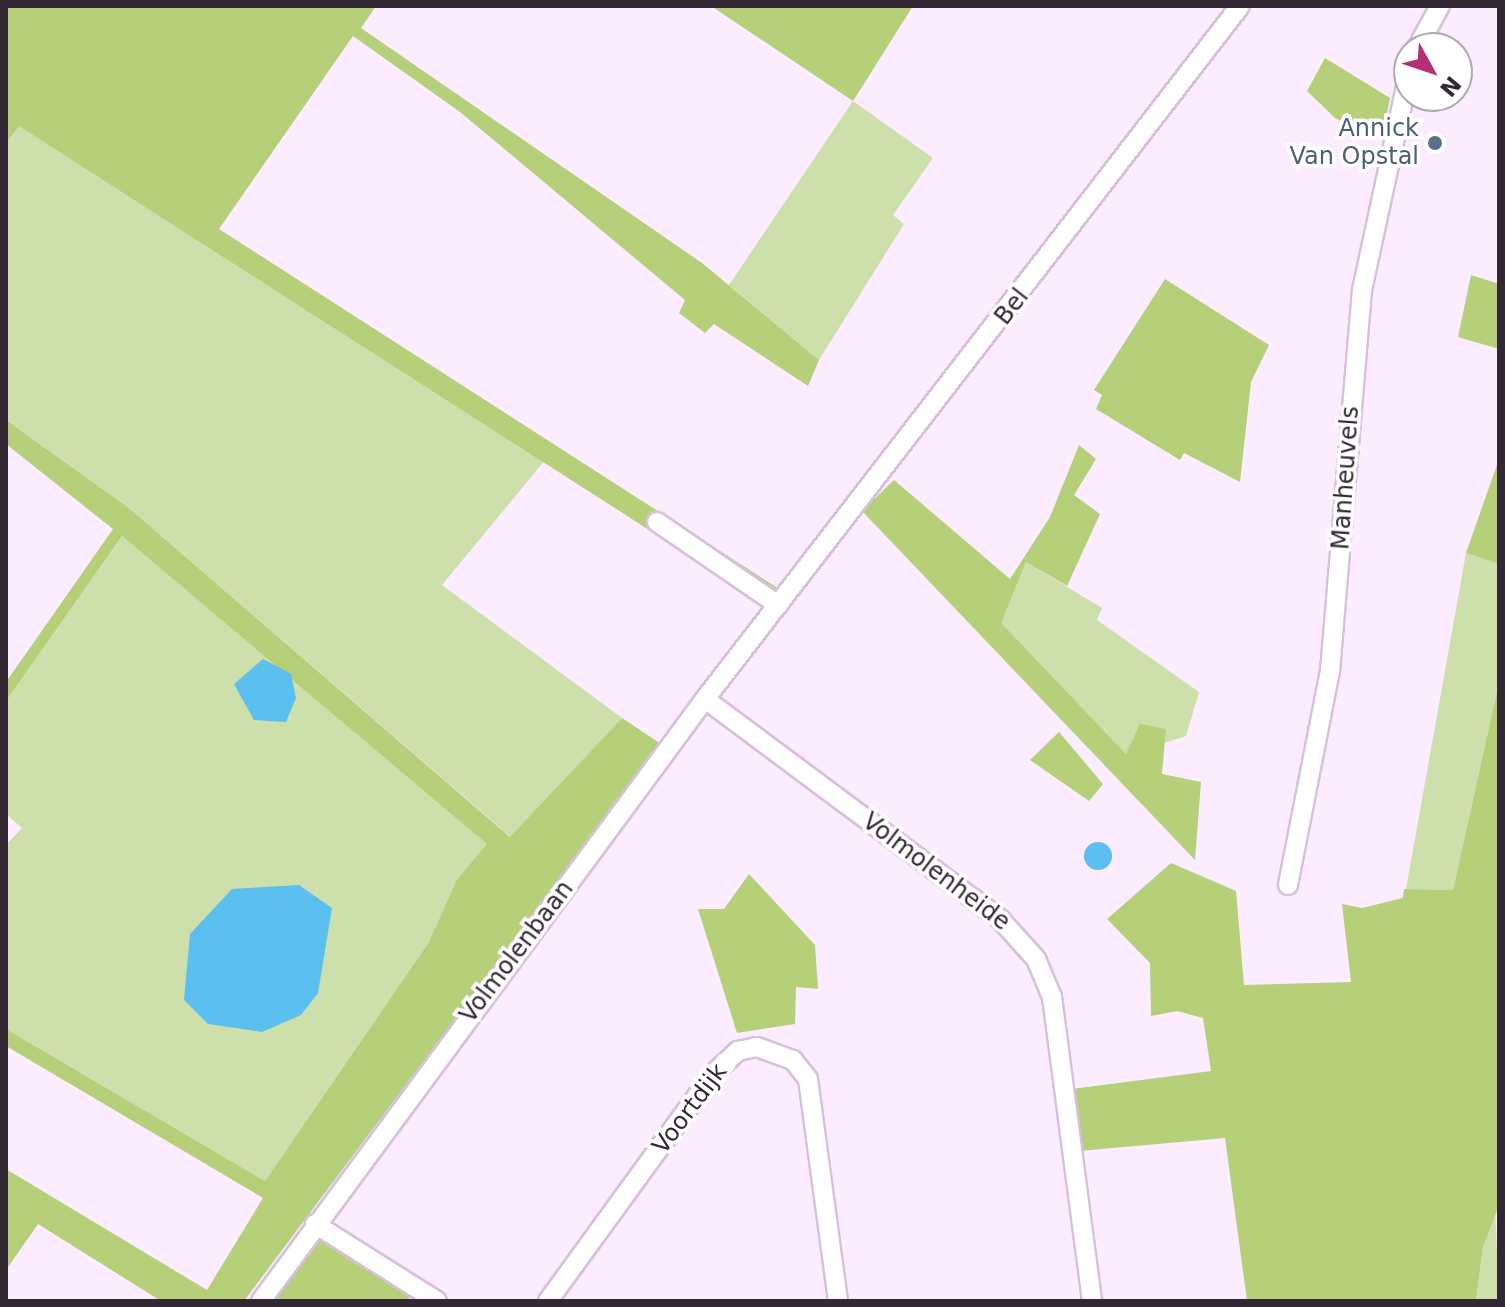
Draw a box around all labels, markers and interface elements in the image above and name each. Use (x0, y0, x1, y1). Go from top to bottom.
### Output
north arrow (1393, 32, 1473, 112)
text: N (1435, 71, 1466, 102)
place label: Annick Van Opstal (1289, 115, 1419, 171)
marker: Annick Van Opstal (1426, 134, 1444, 152)
street label: Bel (989, 283, 1035, 331)
street label: Manheuvels (1327, 405, 1365, 551)
street label: Volmolenheide (857, 807, 1015, 937)
street label: Volmolenbaan (454, 875, 580, 1029)
street label: Voortdijk (647, 1058, 733, 1160)

